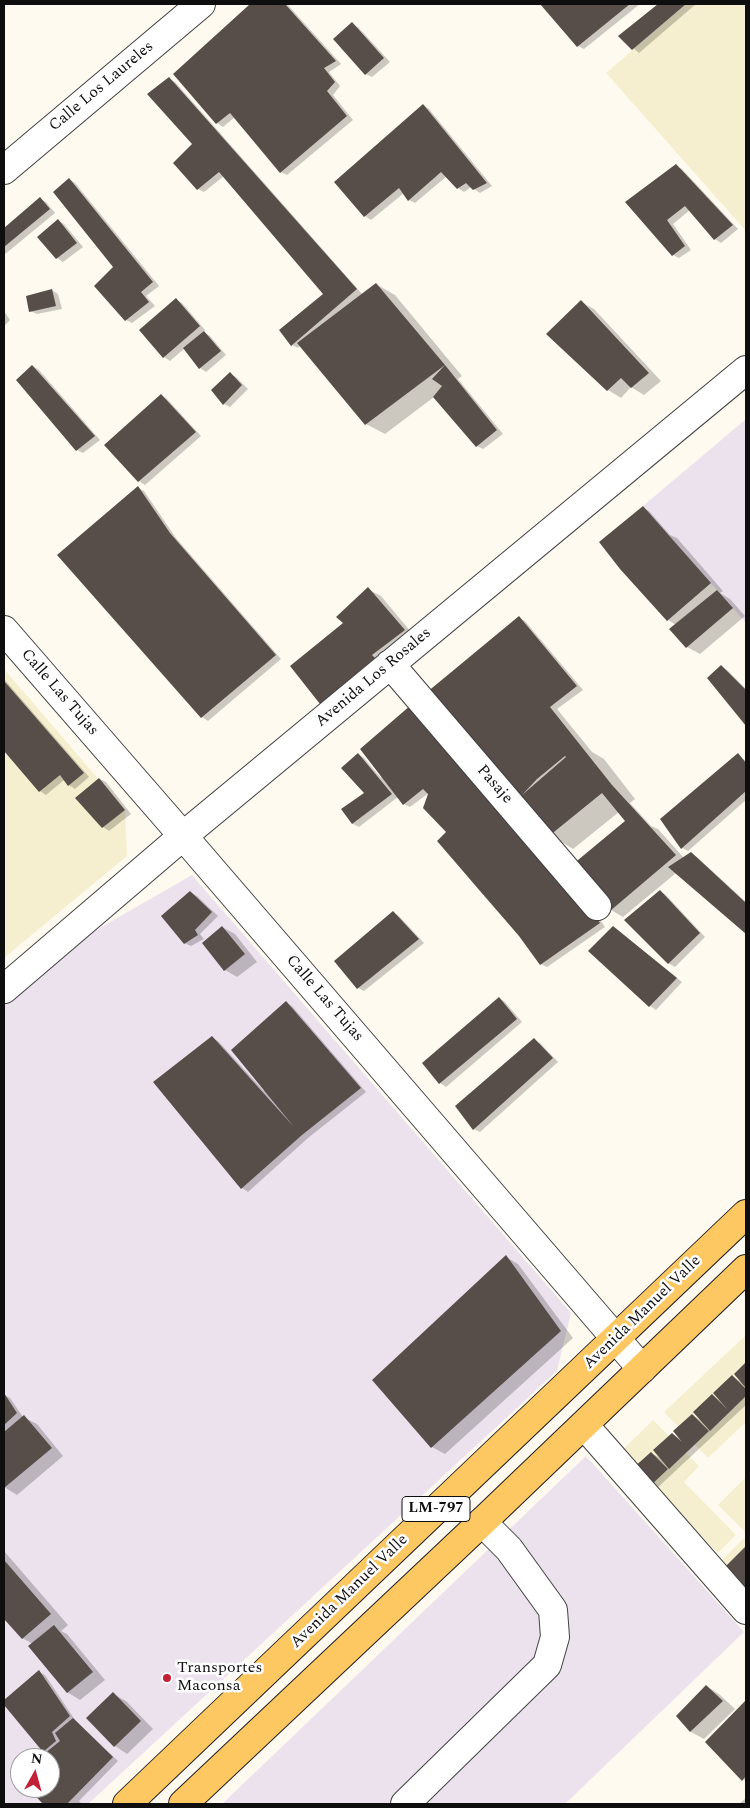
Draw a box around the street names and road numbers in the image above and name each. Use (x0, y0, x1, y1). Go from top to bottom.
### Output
street label: Calle Los Laureles (46, 38, 158, 136)
street label: Avenida Los Rosales (312, 624, 436, 732)
street label: Calle Las Tujas (16, 646, 102, 740)
street label: Pasaje (472, 762, 516, 808)
street label: Calle Las Tujas (281, 952, 367, 1046)
street label: Avenida Manuel Valle (580, 1252, 706, 1374)
road number: LM-797 (402, 1496, 470, 1522)
street label: Avenida Manuel Valle (287, 1531, 413, 1653)

